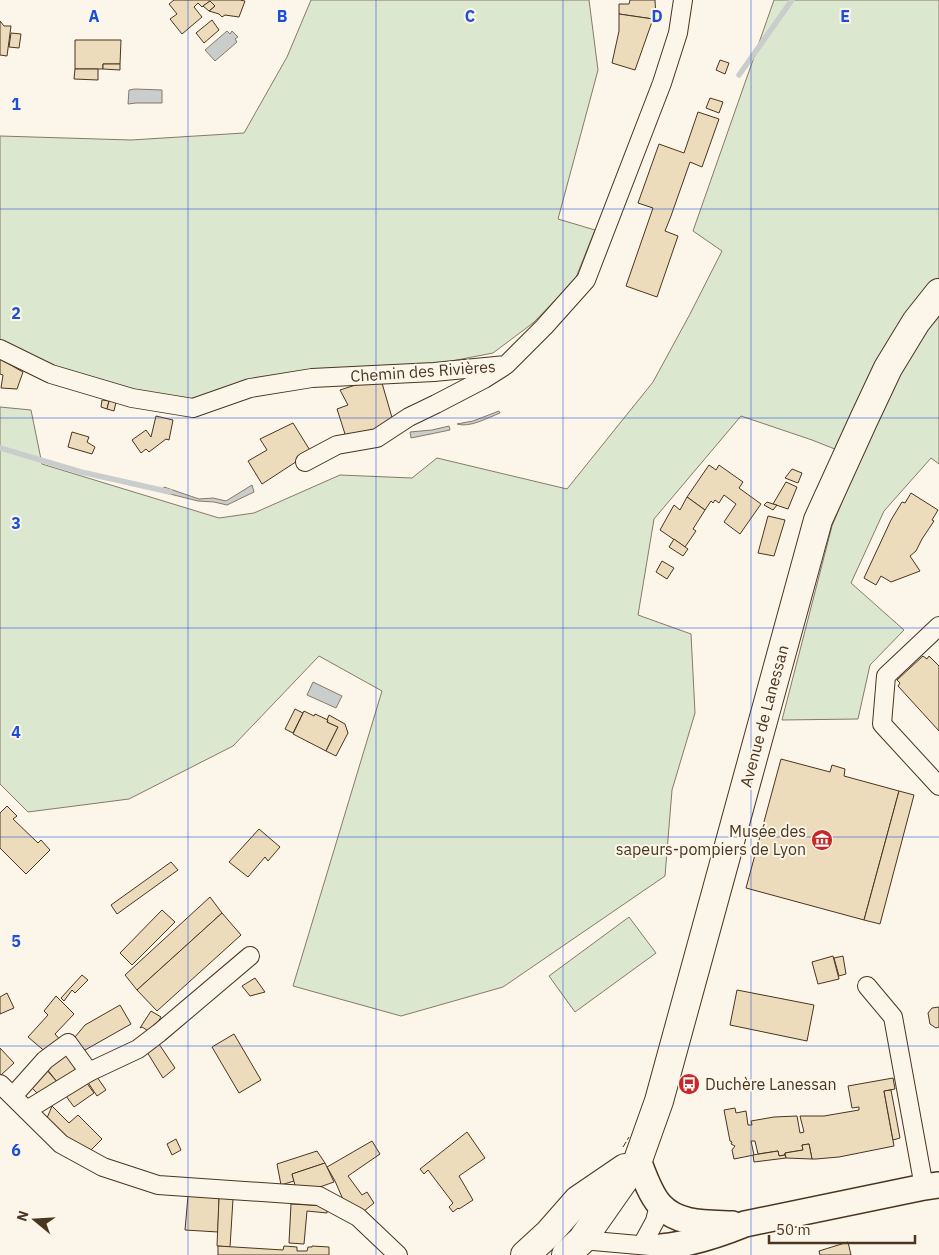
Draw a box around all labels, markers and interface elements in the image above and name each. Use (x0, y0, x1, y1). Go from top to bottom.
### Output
text: A (89, 6, 100, 26)
text: B (277, 6, 288, 26)
text: C (465, 6, 475, 26)
text: D (651, 6, 663, 26)
text: E (840, 6, 850, 26)
text: 1 (11, 94, 21, 114)
text: 2 (11, 303, 21, 323)
street label: Chemin des Rivières (350, 356, 496, 386)
text: 3 (11, 513, 21, 533)
street label: Avenue de Lanessan (735, 643, 793, 789)
text: 4 (11, 722, 21, 742)
place label: Musée des sapeurs-pompiers de Lyon (616, 821, 806, 859)
museum icon: Musée des sapeurs-pompiers de Lyon (810, 828, 834, 852)
text: 5 (11, 931, 21, 951)
bus stop icon: Duchère Lanessan (677, 1072, 701, 1096)
place label: Duchère Lanessan (705, 1074, 837, 1094)
text: 6 (11, 1140, 21, 1160)
north arrow (10, 1195, 60, 1245)
text: N (13, 1208, 33, 1224)
scale bar (769, 1212, 915, 1244)
text: 50 m (776, 1220, 811, 1239)

